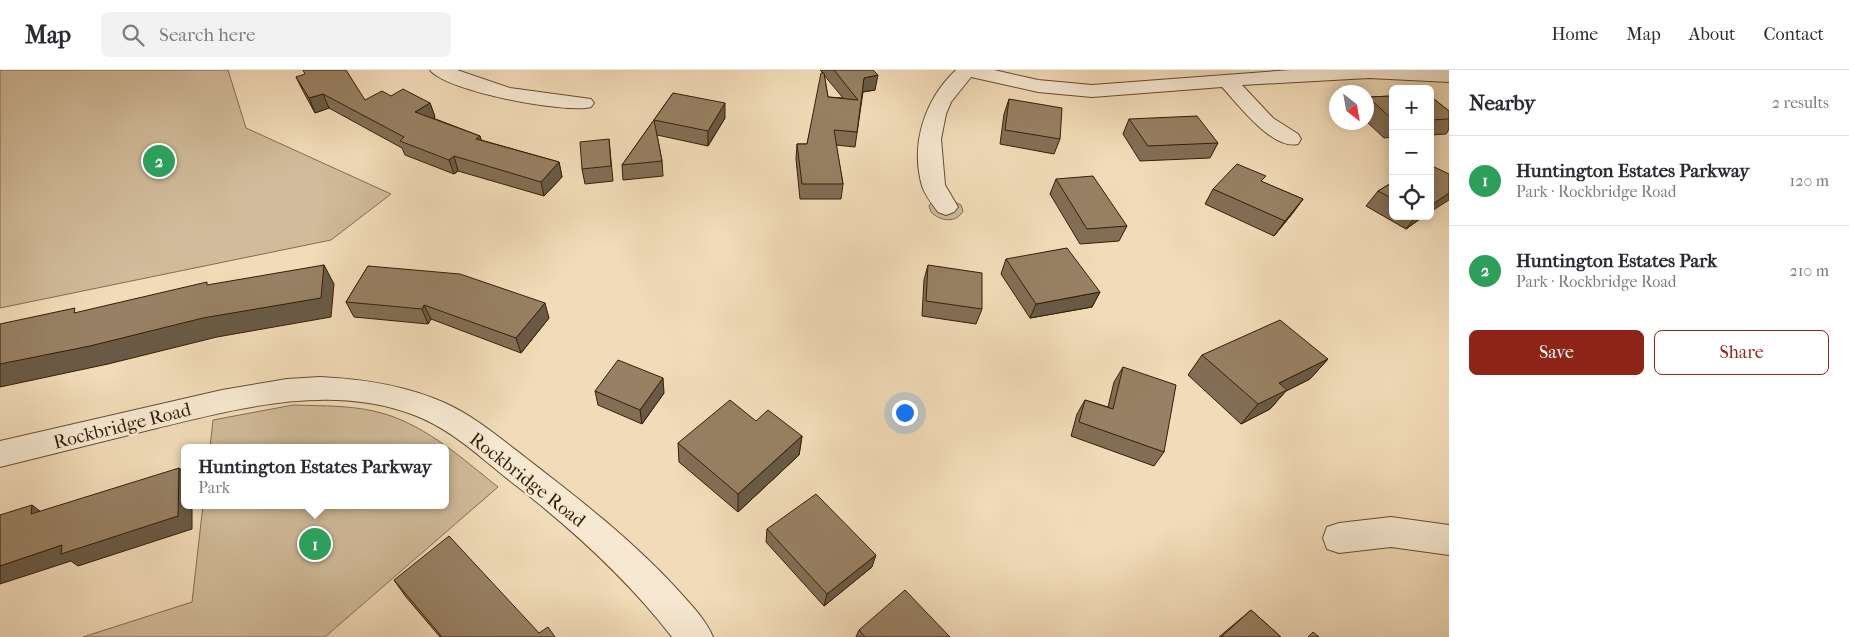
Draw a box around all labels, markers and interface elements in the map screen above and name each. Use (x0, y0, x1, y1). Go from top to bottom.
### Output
search box (101, 12, 451, 57)
text: Map (25, 21, 71, 49)
icon: search (119, 21, 147, 49)
text: Search here (159, 24, 255, 46)
text: Home (1551, 24, 1598, 45)
text: Map (1626, 24, 1661, 45)
text: About (1689, 24, 1735, 45)
text: Contact (1763, 24, 1824, 45)
north arrow (1329, 85, 1374, 130)
map controls (1389, 85, 1434, 220)
button: + (1389, 85, 1434, 130)
text: Nearby (1469, 91, 1535, 115)
text: 2 results (1772, 93, 1829, 112)
button: − (1389, 130, 1434, 175)
pin: 2 (143, 142, 175, 180)
text: Huntington Estates Parkway (1516, 160, 1749, 182)
text: 1 (1482, 171, 1488, 190)
text: 120 m (1790, 171, 1829, 190)
button: locate (1389, 175, 1434, 220)
text: Park · Rockbridge Road (1516, 182, 1677, 201)
text: Huntington Estates Park (1516, 250, 1717, 272)
text: 2 (1481, 261, 1489, 280)
text: 210 m (1790, 261, 1829, 280)
text: Park · Rockbridge Road (1516, 272, 1677, 291)
button: Save (1469, 330, 1644, 375)
button: Share (1654, 330, 1829, 375)
street label: Rockbridge Road (51, 398, 194, 454)
your location (892, 400, 918, 426)
street label: Rockbridge Road (465, 428, 590, 532)
popup (181, 444, 449, 509)
text: Huntington Estates Parkway (198, 456, 432, 478)
text: Park (198, 478, 230, 497)
pin: 1 (299, 525, 331, 563)

